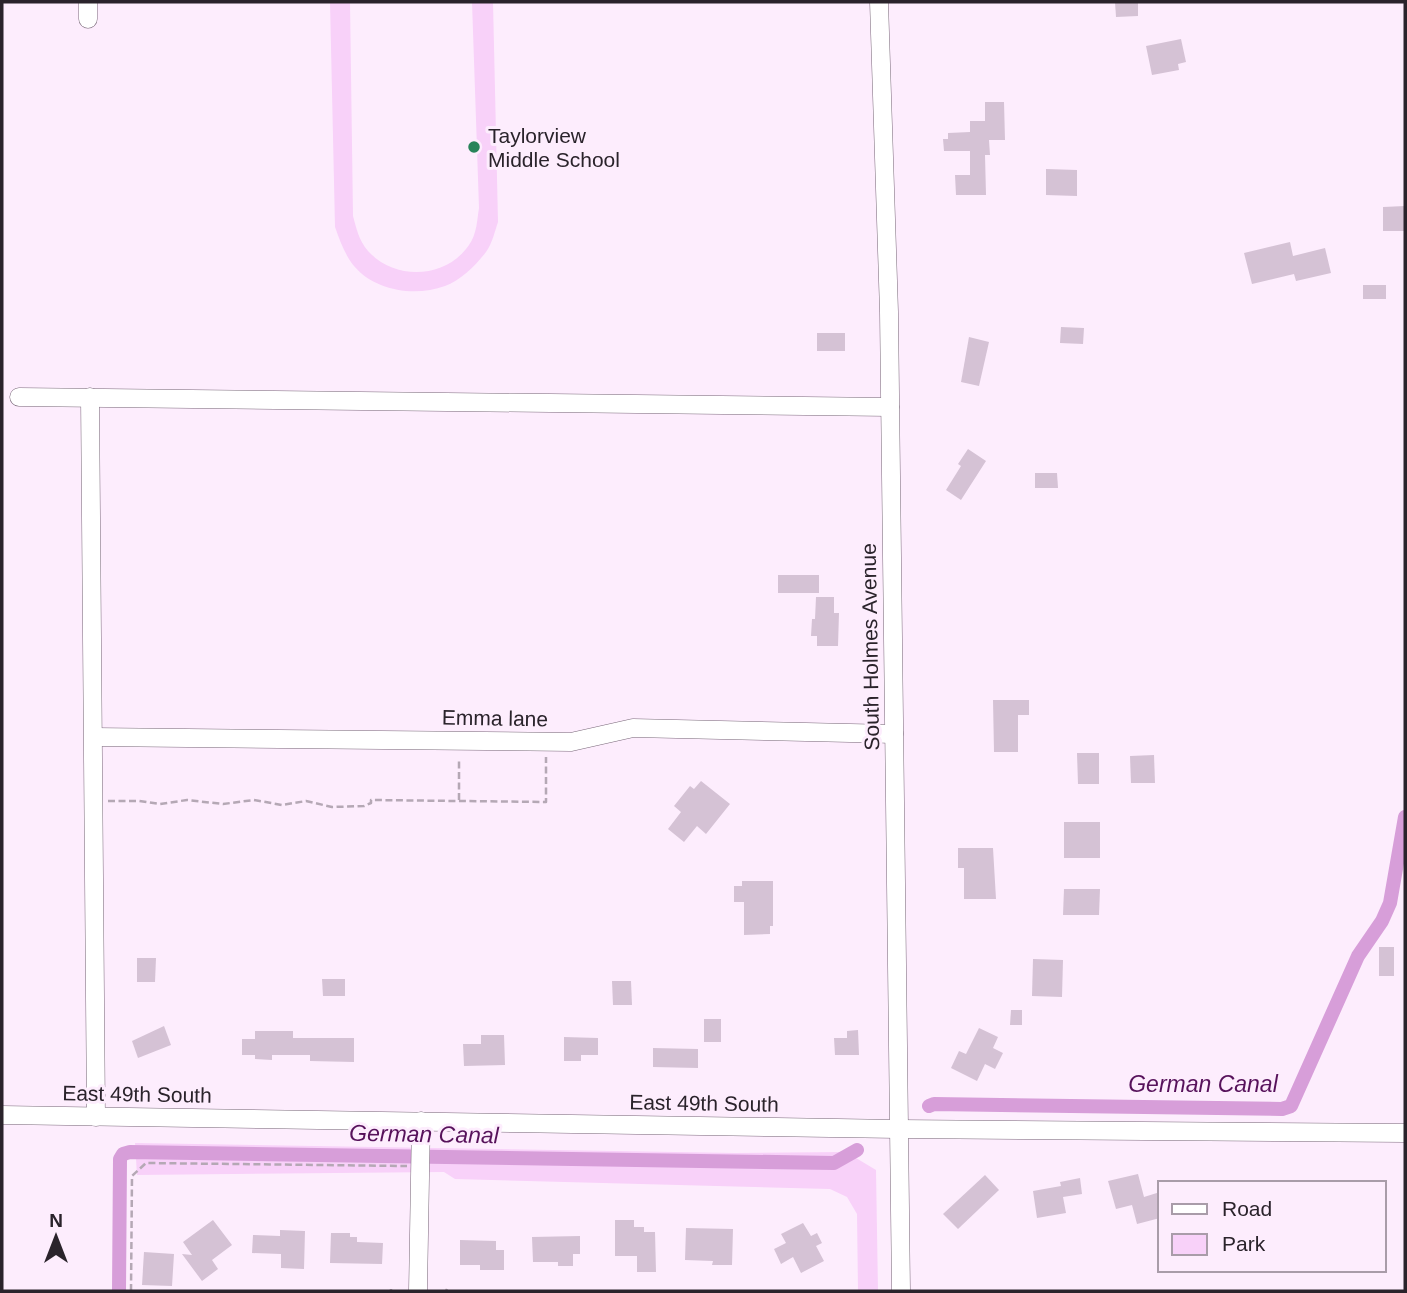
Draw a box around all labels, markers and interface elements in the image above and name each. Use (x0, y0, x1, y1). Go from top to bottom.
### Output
place label: Taylorview Middle School (488, 124, 620, 171)
marker: Taylorview Middle School (466, 139, 482, 155)
street label: South Holmes Avenue (857, 543, 883, 751)
street label: Emma lane (442, 706, 548, 730)
water label: German Canal (1128, 1071, 1279, 1097)
street label: East 49th South (62, 1081, 212, 1107)
street label: East 49th South (629, 1090, 779, 1116)
water label: German Canal (349, 1120, 500, 1148)
legend (1158, 1181, 1386, 1272)
text: Road (1222, 1197, 1272, 1220)
north arrow (21, 1202, 91, 1272)
text: N (49, 1210, 63, 1231)
text: Park (1222, 1232, 1266, 1255)

